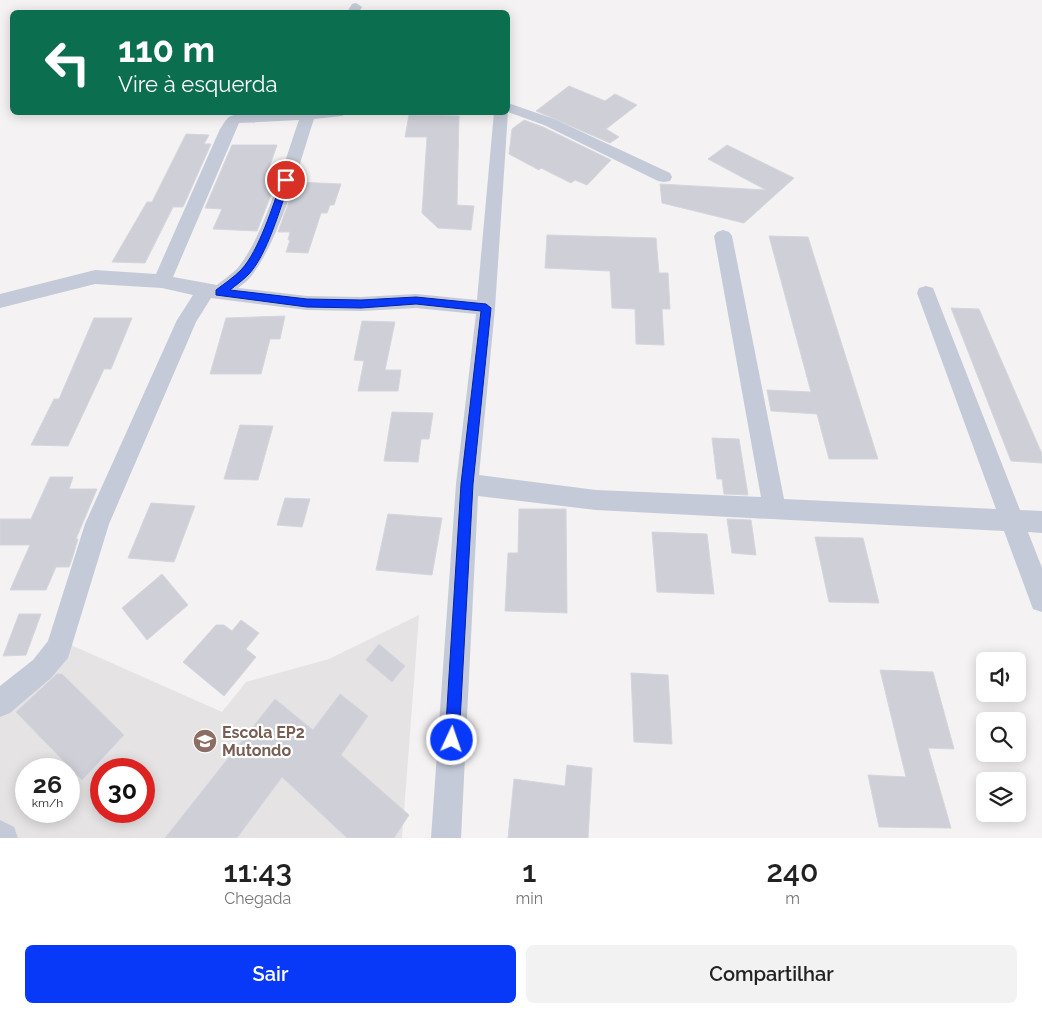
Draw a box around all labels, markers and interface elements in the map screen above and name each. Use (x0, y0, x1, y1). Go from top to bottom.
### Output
text: 110 m (118, 29, 215, 70)
icon: left (35, 30, 100, 95)
text: Vire à esquerda (118, 71, 277, 97)
pin (265, 159, 307, 201)
icon: arrive (272, 166, 300, 194)
map controls (976, 652, 1026, 822)
button: sound (976, 652, 1026, 702)
button: search (976, 712, 1026, 762)
position arrow (425, 713, 477, 765)
place label: Escola EP2 Mutondo (222, 723, 305, 760)
school or university icon: Escola EP2 Mutondo (192, 728, 218, 754)
speed limit sign: 30 (90, 758, 155, 823)
text: 26 (33, 769, 62, 799)
button: layers (976, 772, 1026, 822)
text: km/h (32, 796, 63, 810)
text: 11:43 (224, 854, 292, 889)
text: 1 (522, 854, 536, 889)
text: 240 (767, 854, 818, 889)
text: Chegada (224, 889, 291, 908)
text: min (516, 889, 543, 908)
text: m (785, 889, 800, 908)
button: Sair (25, 945, 516, 1003)
button: Compartilhar (526, 945, 1017, 1003)

